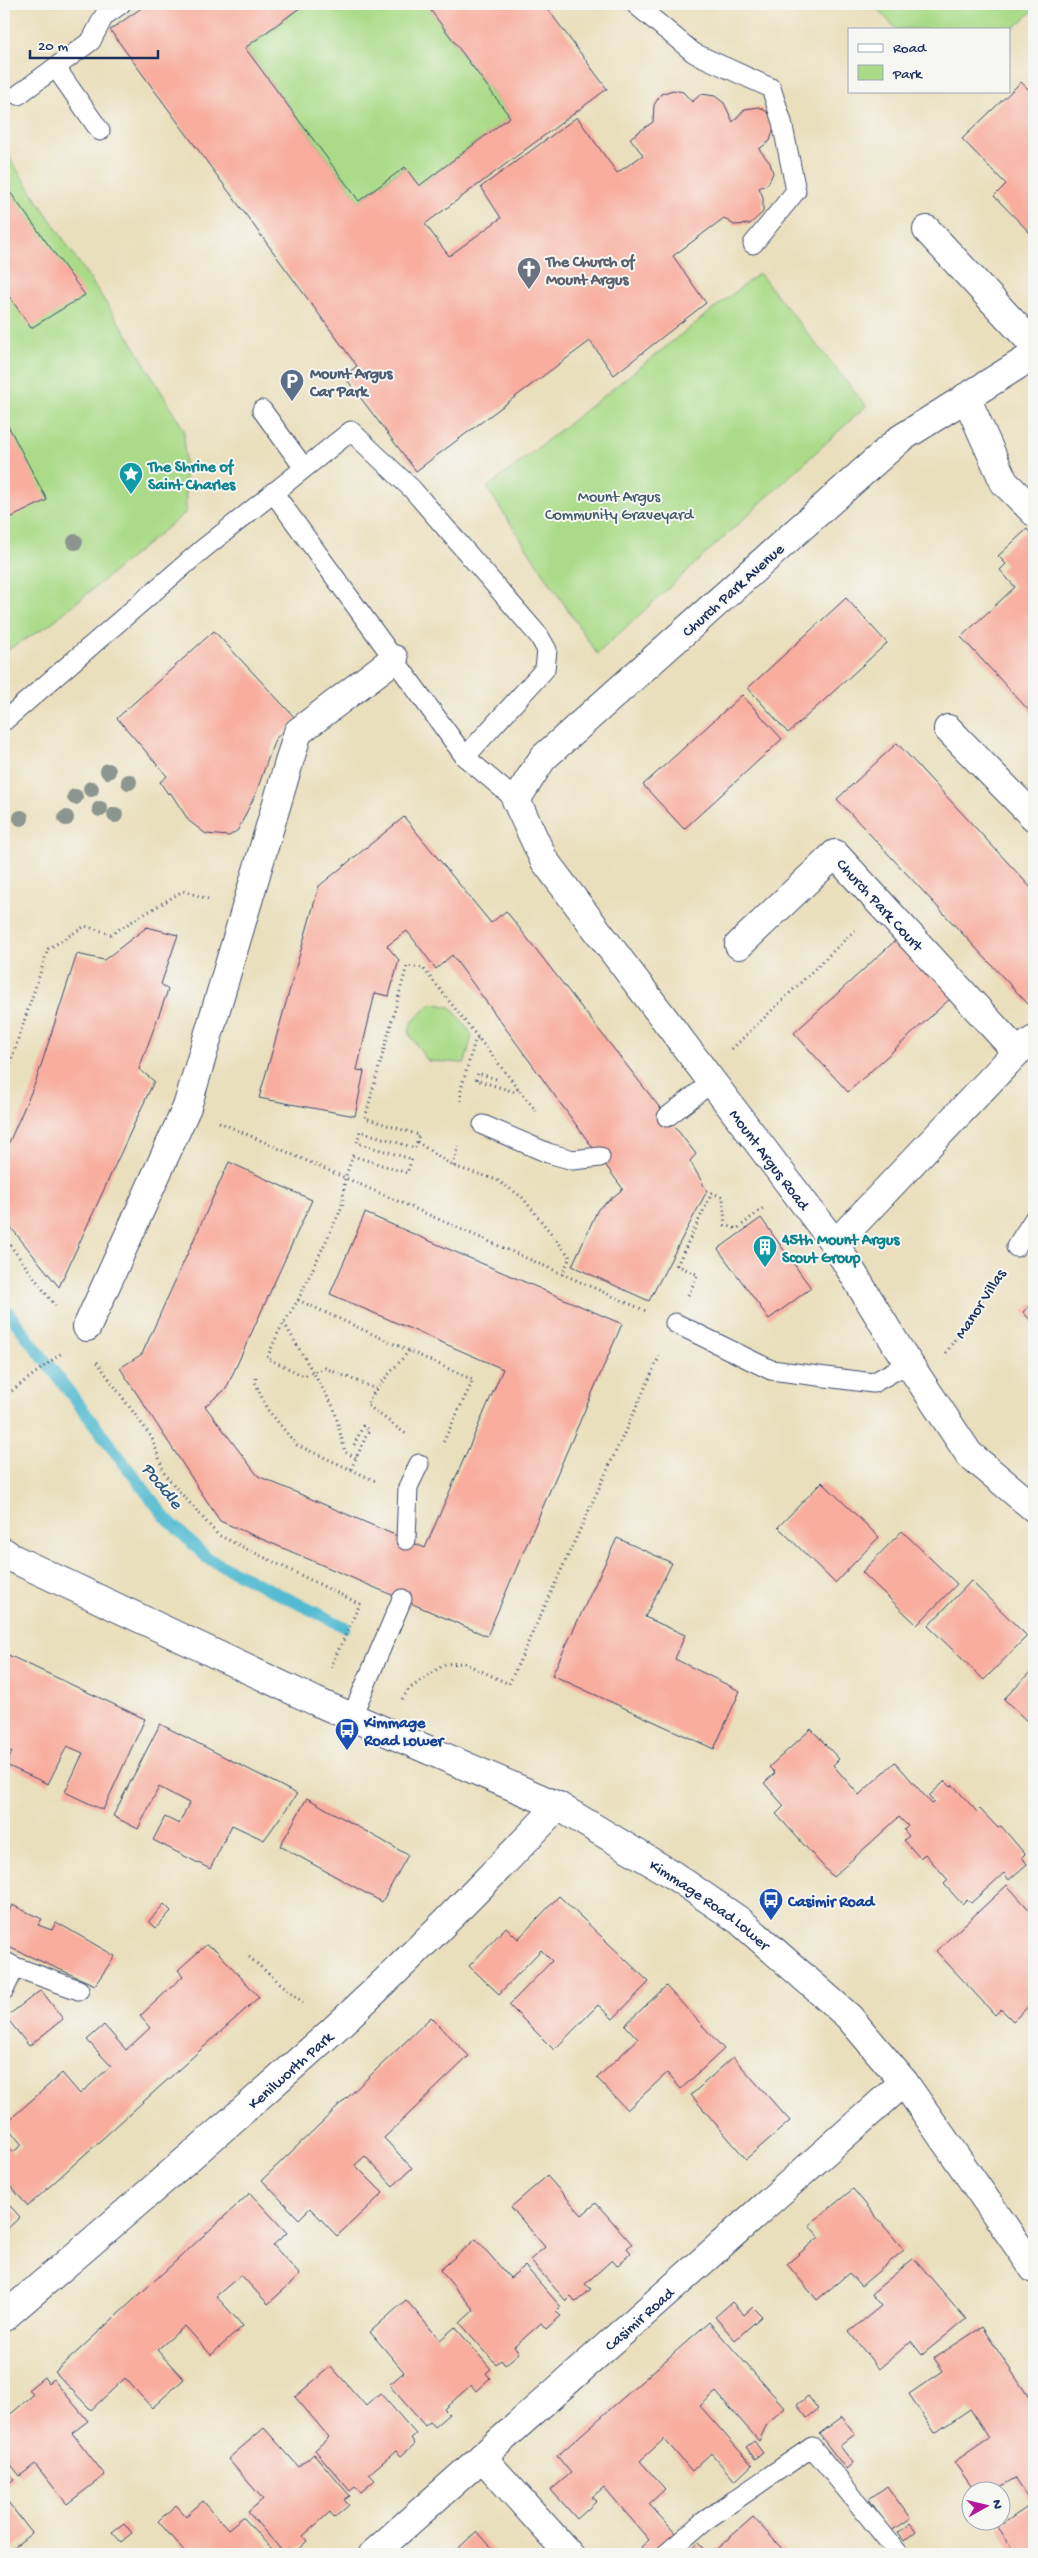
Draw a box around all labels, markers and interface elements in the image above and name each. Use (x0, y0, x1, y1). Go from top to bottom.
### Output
scale bar (30, 28, 158, 60)
legend (848, 28, 1010, 92)
text: 20 m (38, 38, 68, 56)
text: Road (893, 40, 927, 58)
text: Park (892, 66, 923, 84)
place label: The Church of Mount Argus (544, 253, 636, 291)
church icon: The Church of Mount Argus (516, 256, 542, 290)
place label: Mount Argus Car Park (309, 366, 394, 403)
parking icon: Mount Argus Car Park (279, 368, 305, 402)
place label: The Shrine of Saint Charles (146, 458, 236, 496)
place icon: The Shrine of Saint Charles (118, 461, 144, 495)
park label: Mount Argus Community Graveyard (545, 489, 695, 526)
street label: Church Park Avenue (679, 540, 790, 642)
street label: Church Park Court (831, 856, 927, 958)
street label: Mount Argus Road (723, 1107, 813, 1216)
place label: 45th Mount Argus Scout Group (781, 1232, 900, 1269)
building icon: 45th Mount Argus Scout Group (752, 1234, 778, 1268)
street label: Manor Villas (952, 1265, 1012, 1343)
water label: Poddle (136, 1459, 187, 1515)
place label: Kimmage Road Lower (363, 1715, 446, 1752)
bus stop icon: Kimmage Road Lower (334, 1717, 360, 1751)
street label: Kimmage Road Lower (645, 1857, 773, 1957)
bus stop icon: Casimir Road (758, 1887, 784, 1921)
place label: Casimir Road (787, 1894, 876, 1913)
street label: Kenilworth Park (245, 2028, 340, 2115)
street label: Casimir Road (602, 2284, 680, 2356)
north arrow (960, 2480, 1010, 2530)
text: N (987, 2499, 1005, 2510)

